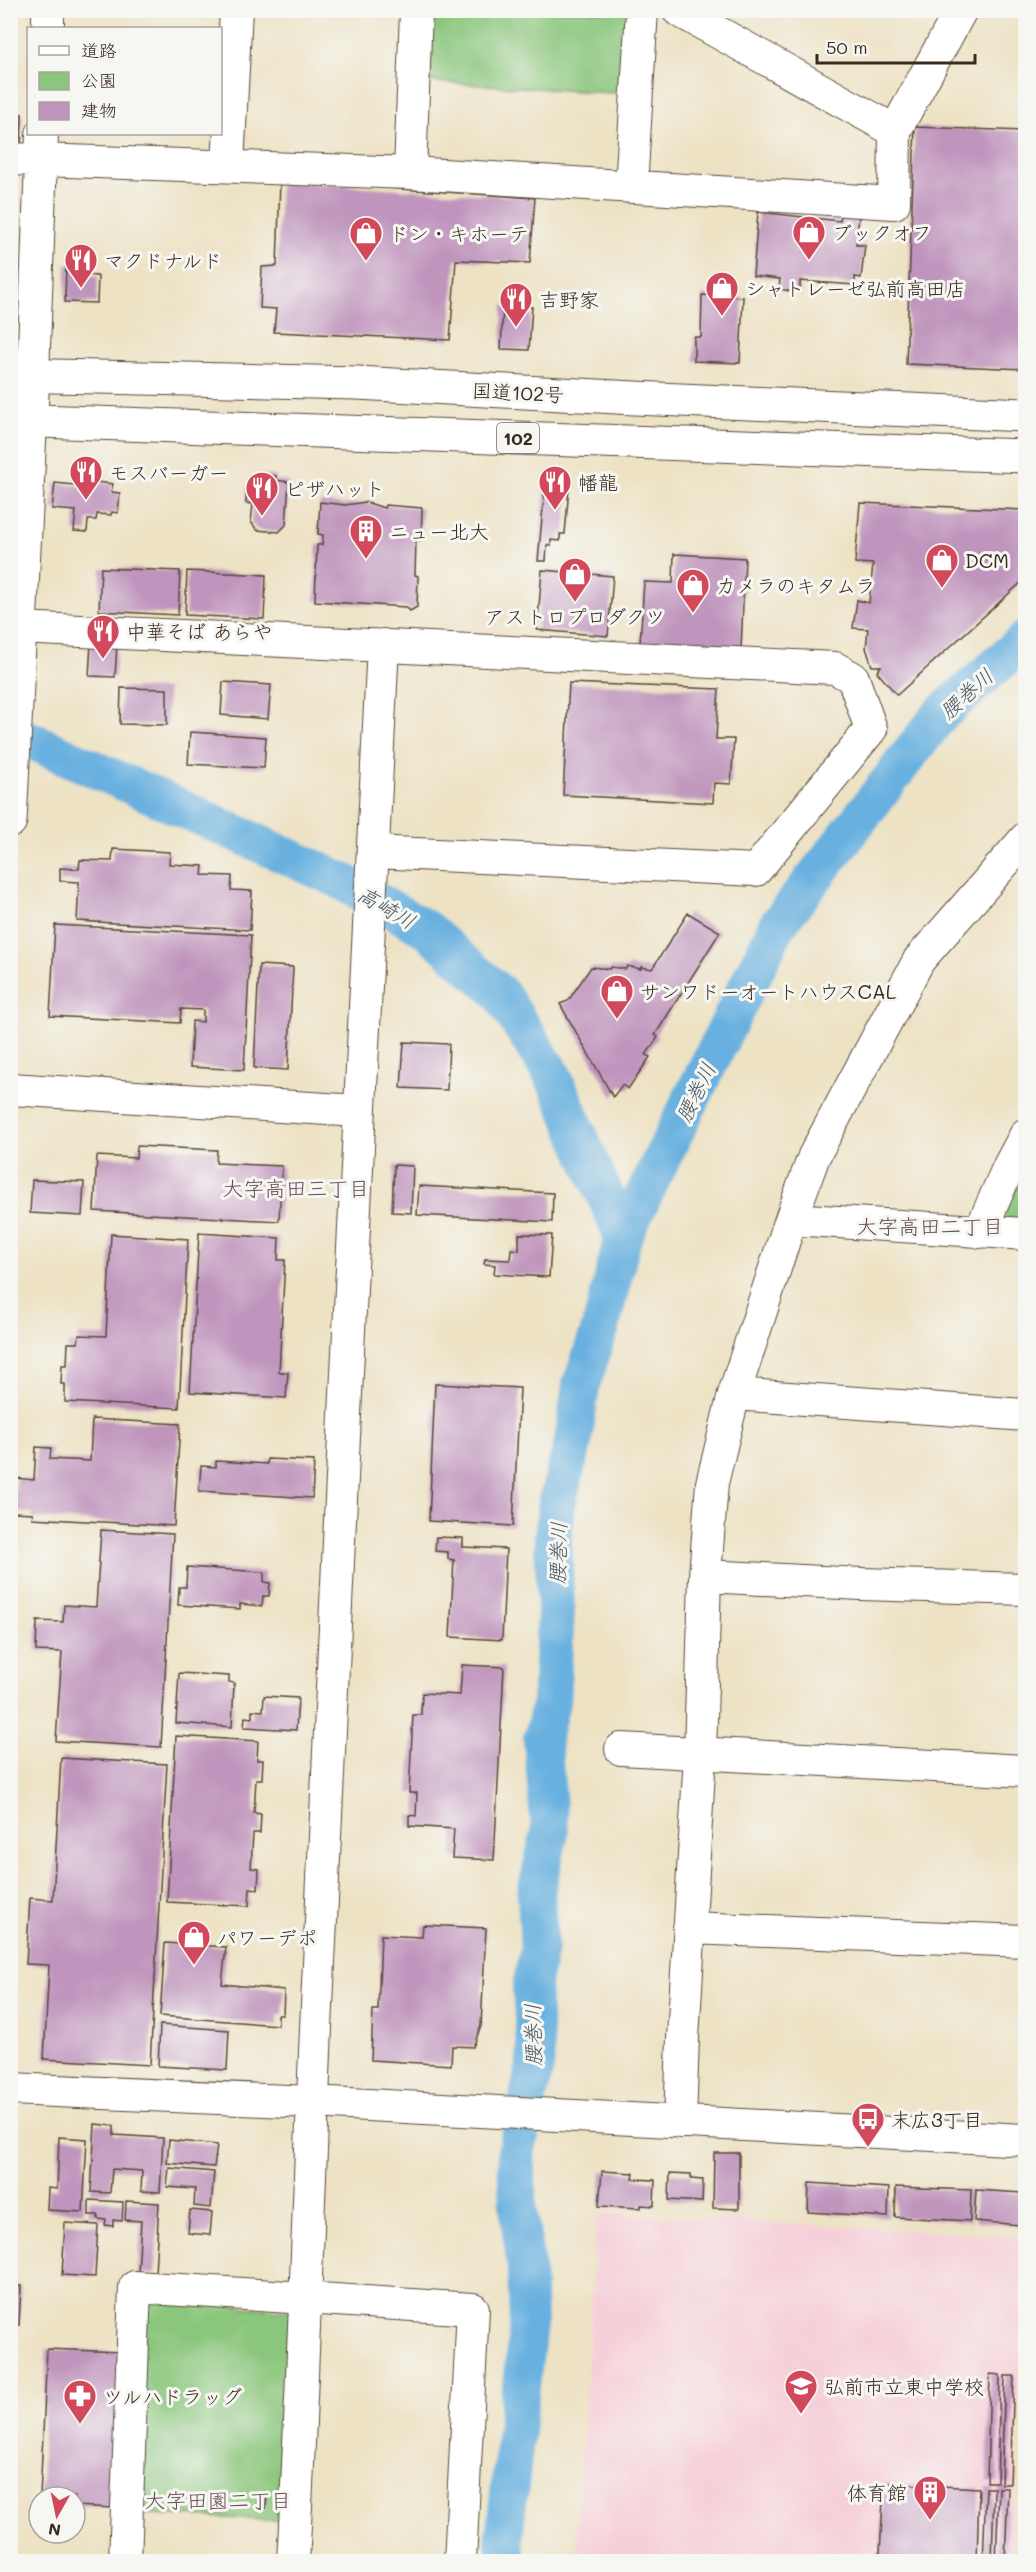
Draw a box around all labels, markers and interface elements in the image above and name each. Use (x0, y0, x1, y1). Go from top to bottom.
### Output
legend (27, 27, 222, 135)
scale bar (817, 27, 974, 65)
text: 50 m (826, 35, 868, 59)
text: 道路 (81, 38, 117, 62)
text: 公園 (81, 68, 117, 92)
text: 建物 (81, 98, 117, 122)
shop icon: ブックオフ (791, 214, 827, 261)
shop icon: ドン・キホーテ (348, 215, 384, 262)
place label: ブックオフ (832, 219, 932, 245)
place label: ドン・キホーテ (389, 220, 529, 246)
restaurant icon: マクドナルド (63, 242, 99, 289)
place label: マクドナルド (104, 247, 222, 273)
shop icon: シャトレーゼ弘前高田店 (704, 270, 740, 317)
place label: シャトレーゼ弘前高田店 (745, 275, 966, 301)
restaurant icon: 吉野家 (498, 281, 534, 328)
place label: 吉野家 (539, 286, 599, 312)
street label: 国道102号 (471, 377, 565, 407)
road number: 102 (497, 423, 539, 453)
restaurant icon: モスバーガー (68, 454, 104, 501)
place label: モスバーガー (109, 459, 229, 485)
restaurant icon: 幡龍 (537, 464, 573, 511)
place label: 幡龍 (578, 469, 618, 495)
restaurant icon: ピザハット (244, 470, 280, 517)
place label: ピザハット (285, 475, 385, 501)
building icon: ニュー北大 (348, 513, 384, 560)
place label: ニュー北大 (389, 518, 489, 544)
shop icon: DCM (924, 542, 960, 589)
place label: DCM (965, 547, 1009, 573)
shop icon: アストロプロダクツ (557, 556, 593, 603)
shop icon: カメラのキタムラ (675, 567, 711, 614)
place label: カメラのキタムラ (716, 572, 876, 598)
place label: アストロプロダクツ (485, 603, 665, 629)
restaurant icon: 中華そば あらや (85, 613, 121, 660)
place label: 中華そば あらや (126, 618, 272, 644)
water label: 腰巻川 (934, 662, 998, 724)
water label: 高崎川 (353, 880, 421, 934)
shop icon: サンワドーオートハウスCAL (599, 973, 635, 1020)
place label: サンワドーオートハウスCAL (640, 978, 897, 1004)
water label: 腰巻川 (669, 1058, 721, 1126)
district label: 大字高田三丁目 (223, 1174, 370, 1201)
district label: 大字高田二丁目 (857, 1212, 1004, 1239)
water label: 腰巻川 (542, 1521, 572, 1585)
shop icon: パワーデポ (176, 1919, 212, 1966)
place label: パワーデポ (217, 1924, 317, 1950)
water label: 腰巻川 (518, 2003, 546, 2067)
bus stop icon: 末広3丁目 (850, 2101, 886, 2148)
place label: 末広3丁目 (891, 2106, 983, 2132)
school or university icon: 弘前市立東中学校 (783, 2368, 819, 2415)
place label: 弘前市立東中学校 (824, 2373, 984, 2399)
pharmacy icon: ツルハドラッグ (62, 2378, 98, 2425)
place label: ツルハドラッグ (103, 2383, 242, 2409)
building icon: 体育館 (912, 2474, 948, 2521)
place label: 体育館 (847, 2479, 907, 2505)
north arrow (27, 2485, 87, 2545)
district label: 大字田園二丁目 (145, 2486, 292, 2513)
text: N (47, 2519, 62, 2542)

